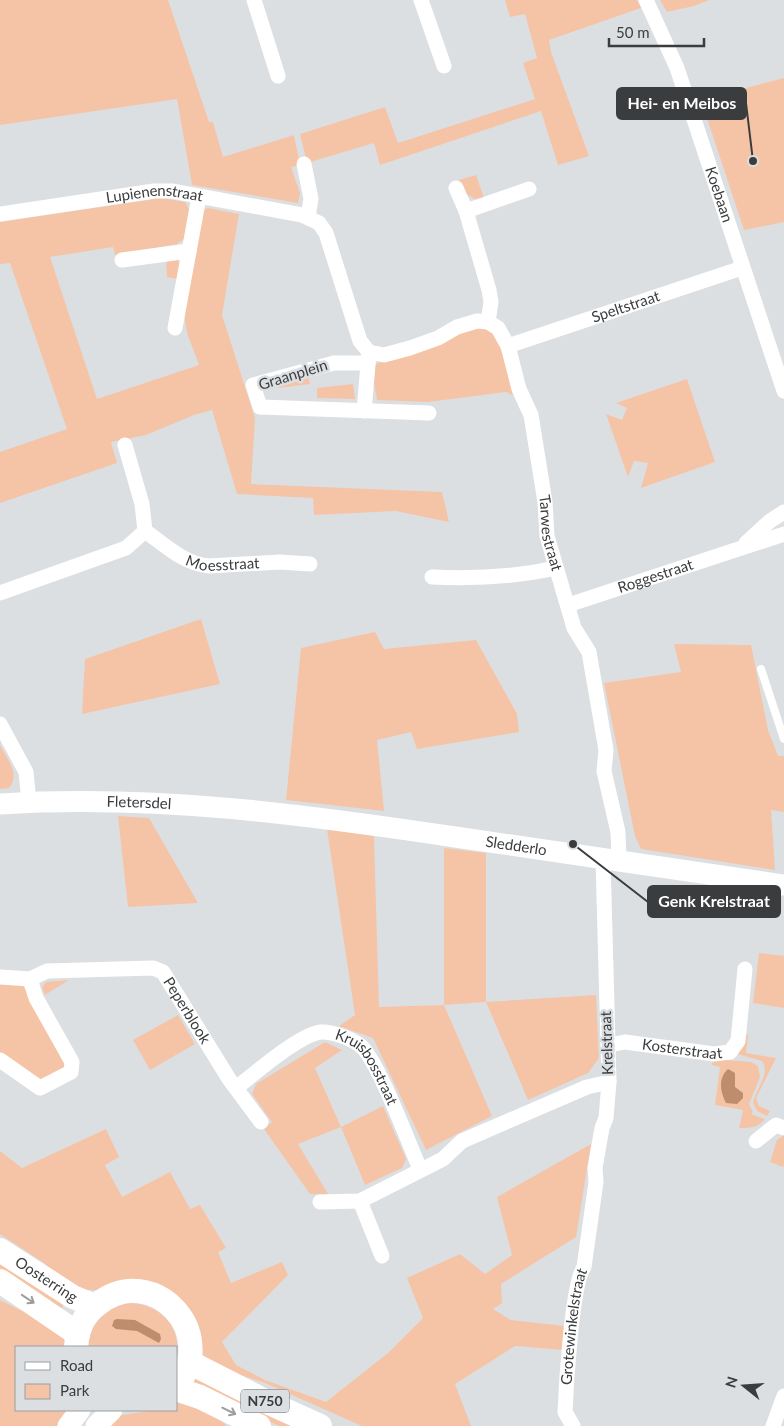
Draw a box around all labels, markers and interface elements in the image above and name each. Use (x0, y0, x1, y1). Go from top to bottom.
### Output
scale bar (609, 15, 704, 47)
text: 50 m (616, 23, 650, 41)
callout: Hei- en Meibos (617, 88, 746, 119)
text: Hei- en Meibos (628, 93, 736, 112)
street label: Koebaan (702, 164, 737, 224)
street label: Lupienenstraat (104, 181, 205, 206)
street label: Speltstraat (589, 286, 662, 326)
street label: Graanplein (256, 355, 329, 393)
street label: Tarwestraat (536, 493, 567, 573)
street label: Moesstraat (184, 550, 261, 574)
street label: Roggestraat (615, 554, 696, 596)
street label: Fletersdel (106, 792, 172, 812)
street label: Sledderlo (484, 832, 548, 858)
callout: Genk Krelstraat (648, 886, 780, 917)
text: Genk Krelstraat (658, 891, 770, 910)
street label: Peperblook (160, 973, 215, 1047)
street label: Krelstraat (596, 1010, 616, 1075)
street label: Kruisbosstraat (333, 1024, 402, 1108)
street label: Kosterstraat (641, 1034, 724, 1062)
street label: Oosterring (12, 1252, 82, 1306)
street label: Grotewinkelstraat (556, 1264, 590, 1386)
one-way arrow (21, 1294, 35, 1304)
legend (15, 1346, 178, 1411)
text: Road (60, 1356, 93, 1374)
north arrow (719, 1361, 769, 1411)
text: N (721, 1374, 741, 1390)
text: Park (60, 1381, 90, 1399)
road number: N750 (241, 1390, 289, 1412)
one-way arrow (221, 1407, 236, 1417)

